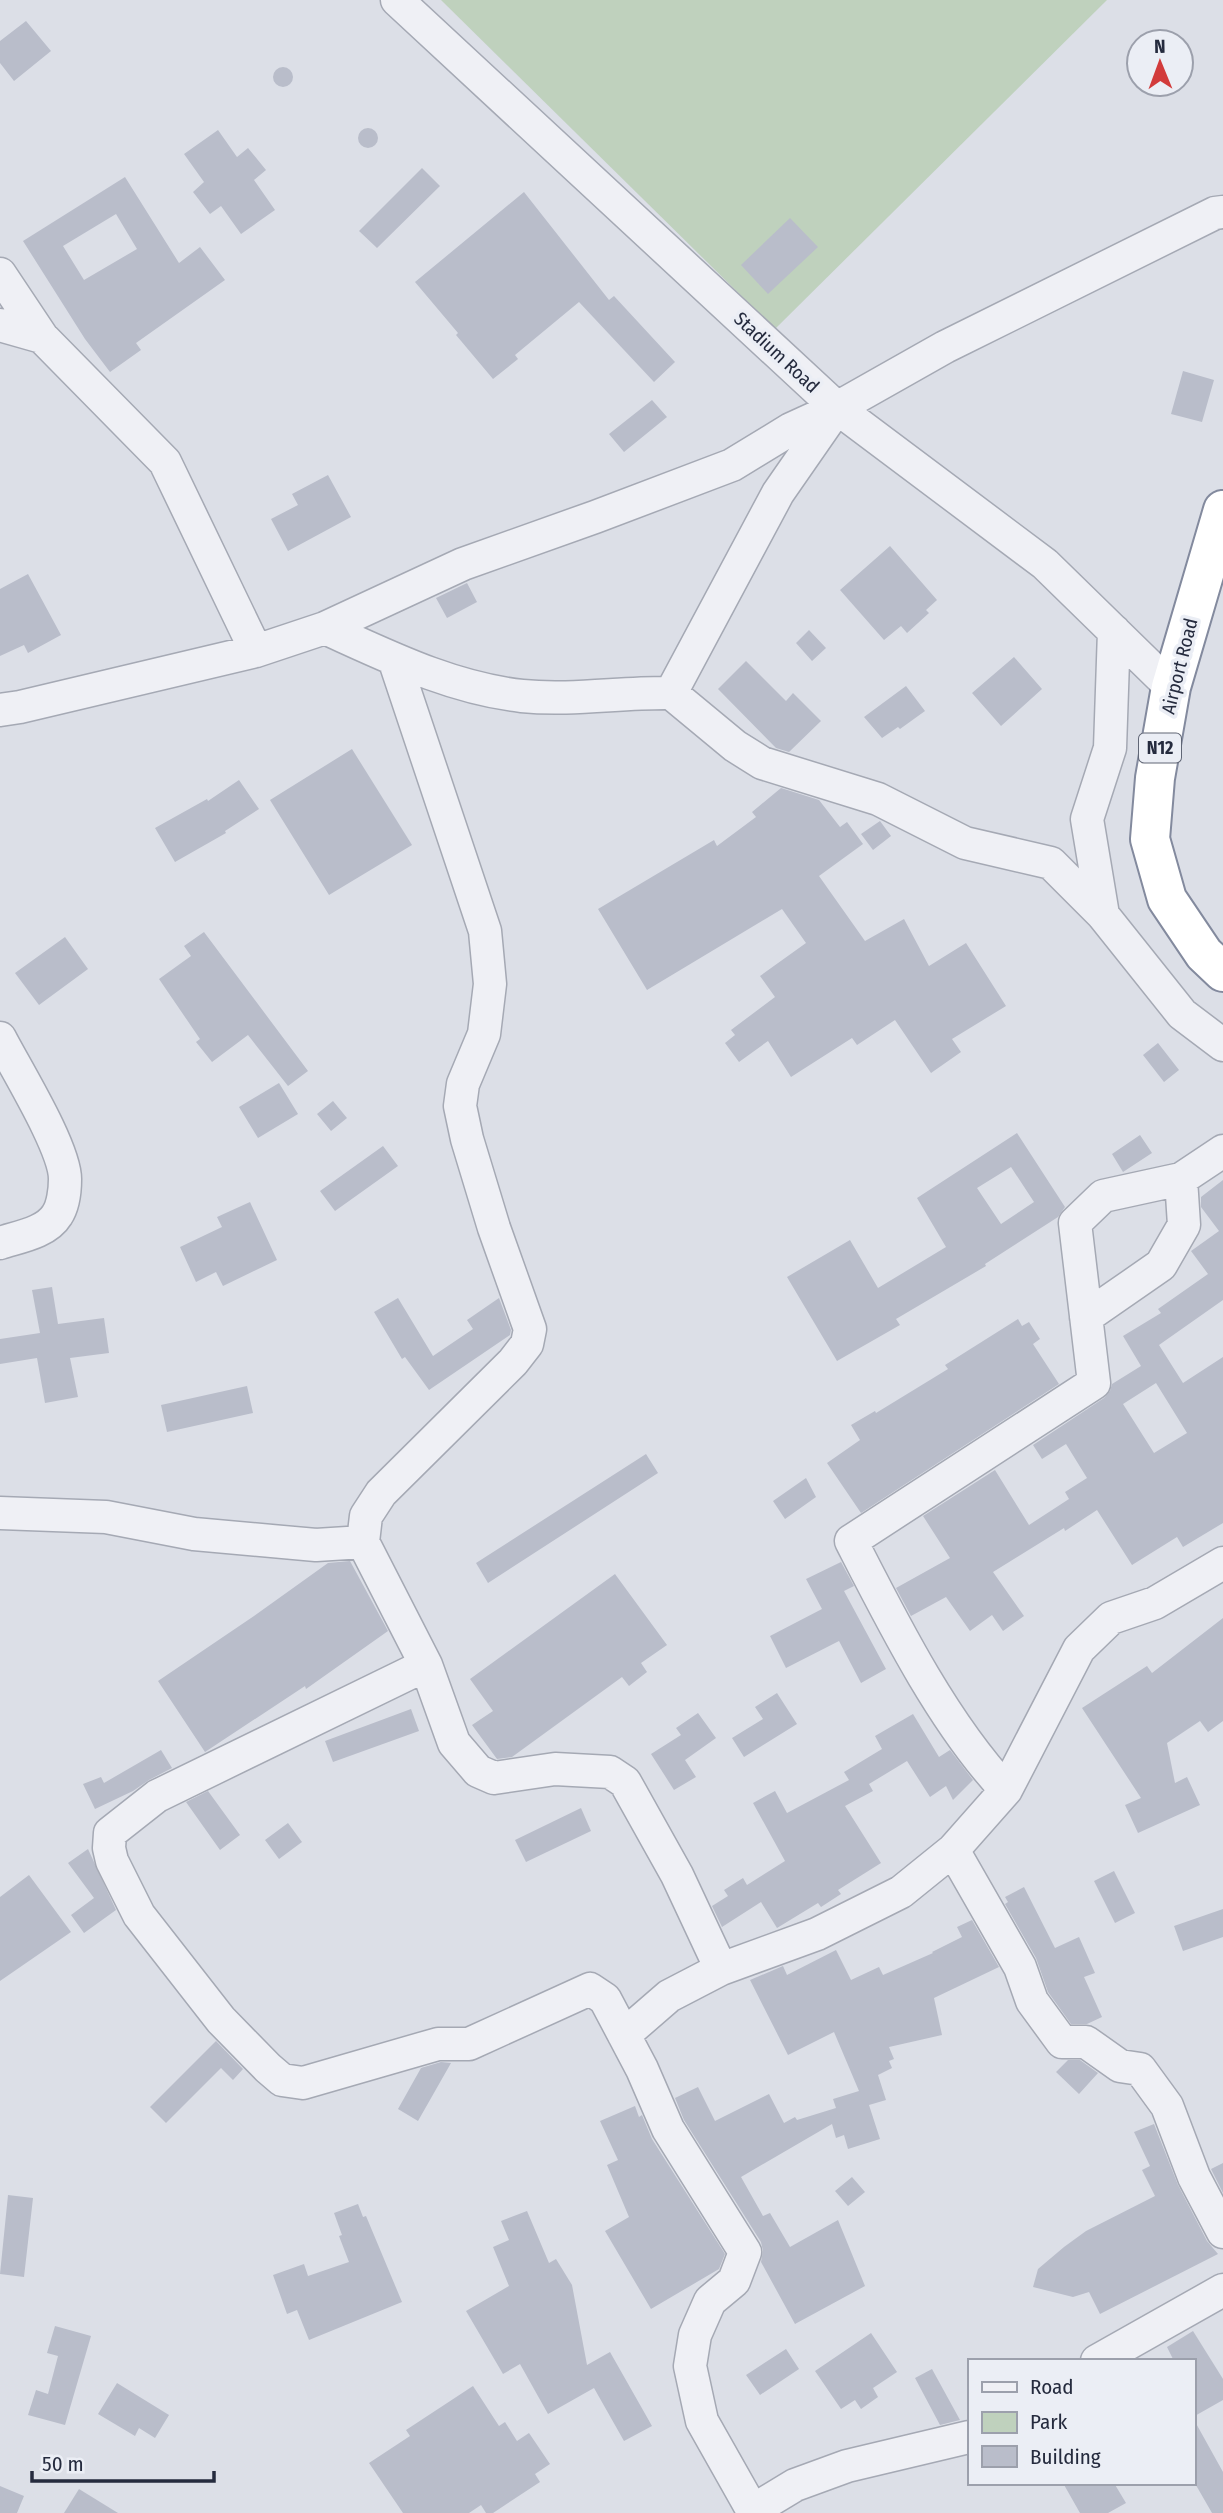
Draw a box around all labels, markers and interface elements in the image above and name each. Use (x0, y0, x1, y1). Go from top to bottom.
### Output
north arrow (1125, 28, 1195, 98)
text: N (1154, 35, 1166, 58)
street label: Stadium Road (729, 307, 824, 398)
street label: Airport Road (1156, 616, 1203, 717)
road number: N12 (1139, 734, 1181, 762)
legend (968, 2359, 1195, 2485)
text: Road (1030, 2374, 1074, 2400)
text: Park (1030, 2409, 1068, 2435)
scale bar (32, 2440, 214, 2484)
text: Building (1030, 2444, 1101, 2470)
text: 50 m (42, 2451, 84, 2477)

